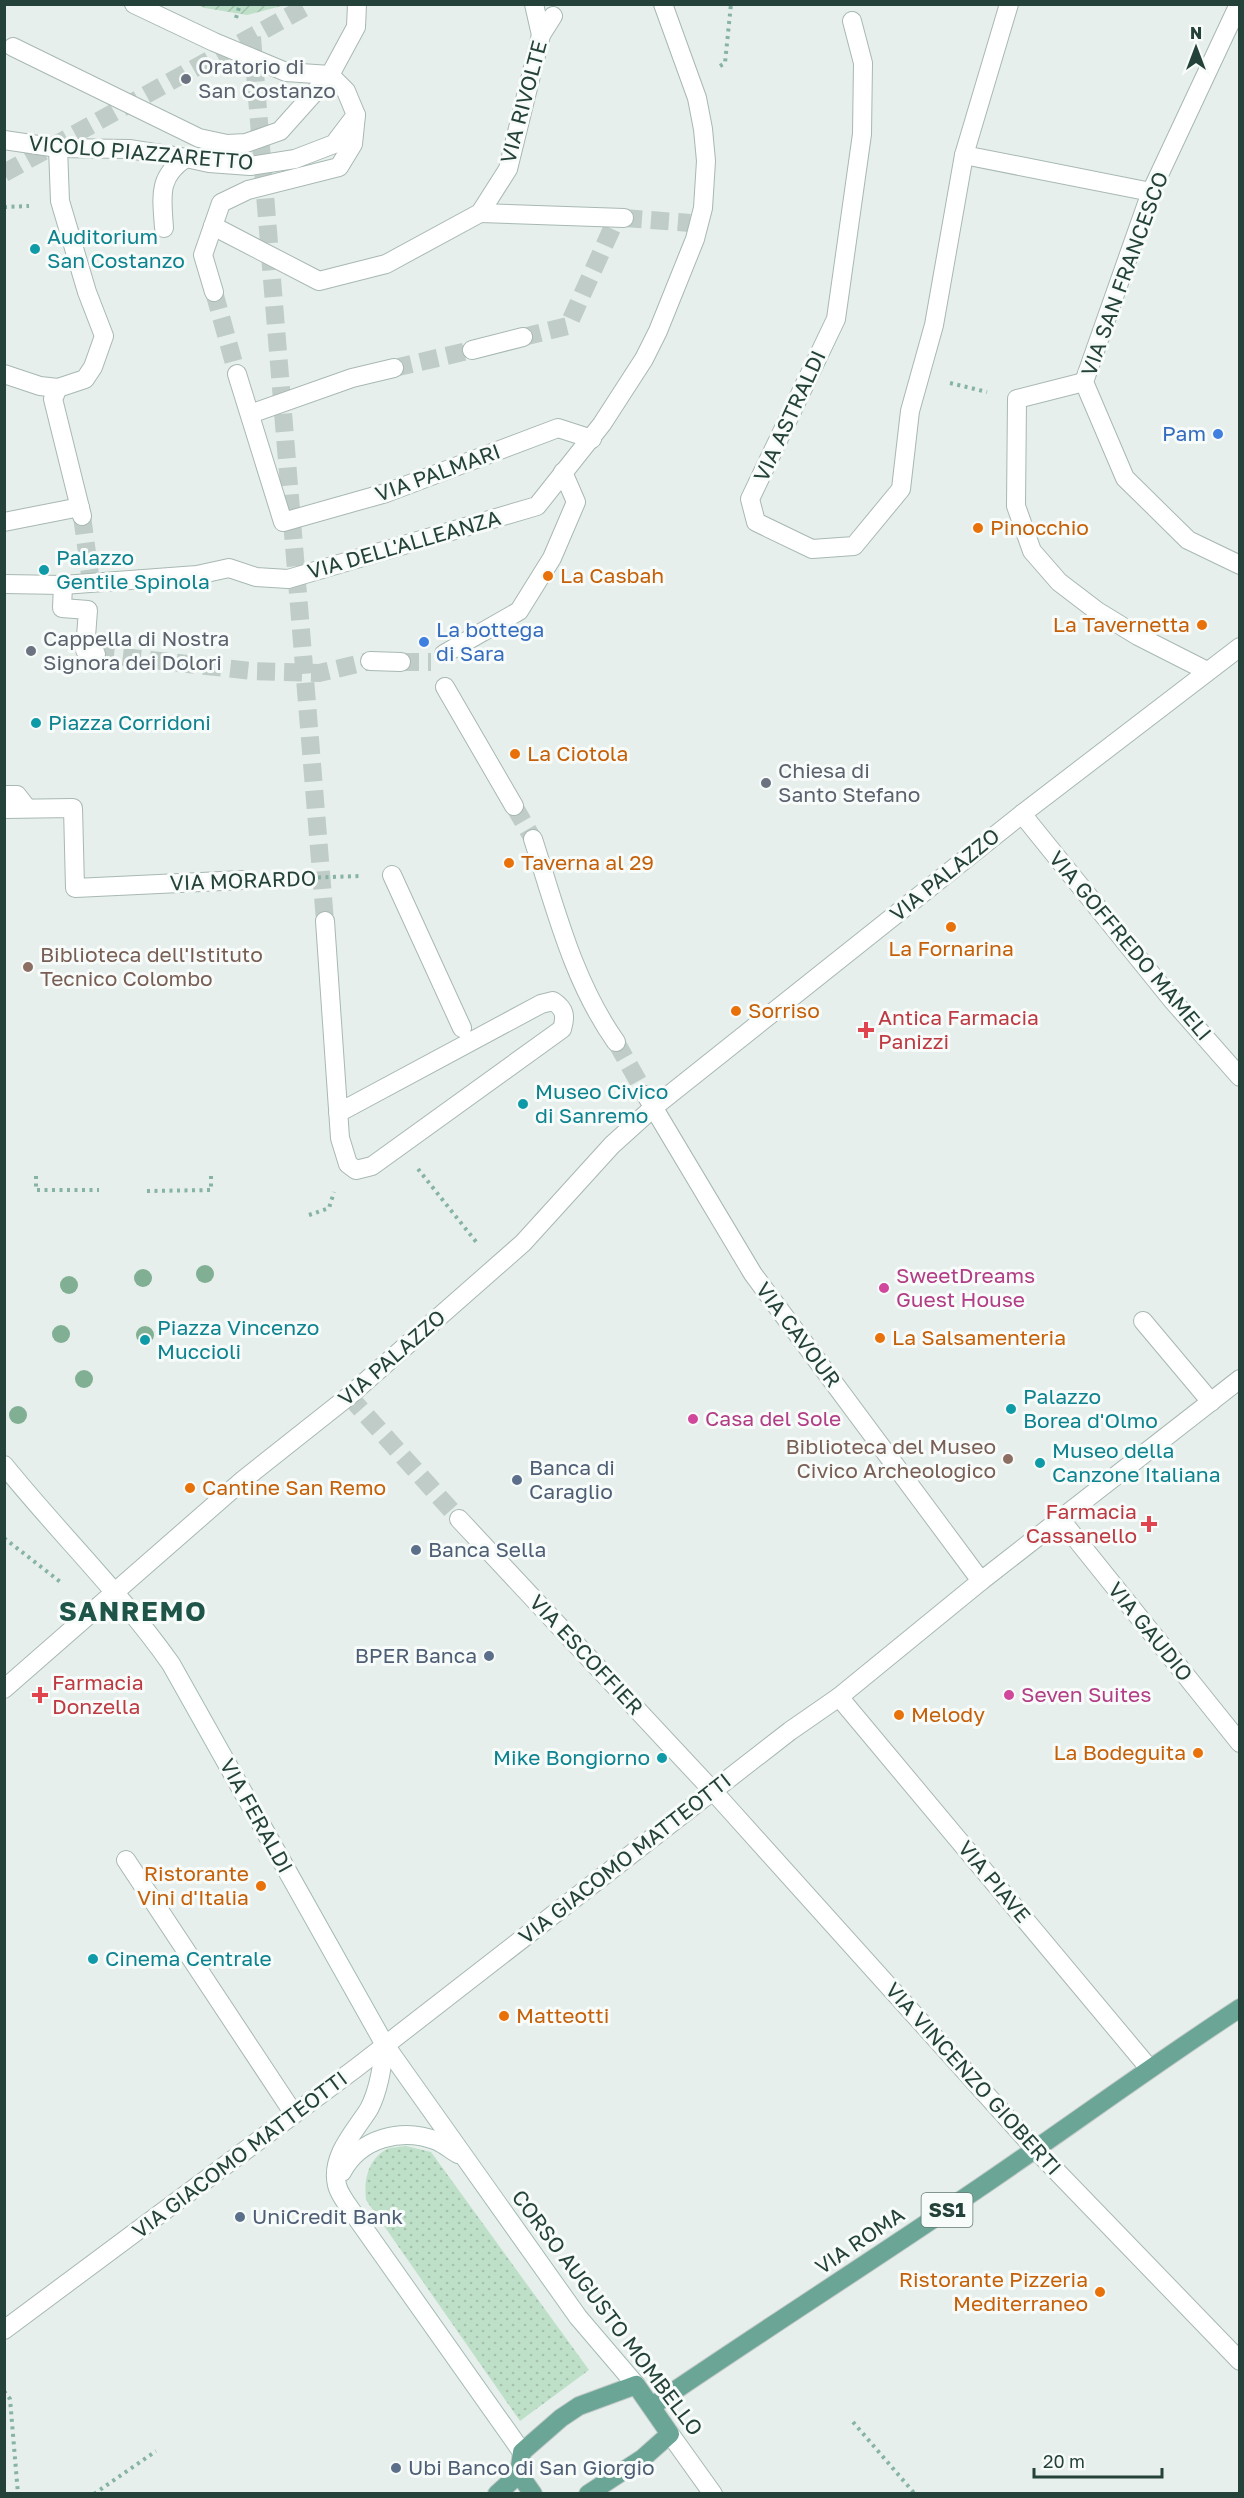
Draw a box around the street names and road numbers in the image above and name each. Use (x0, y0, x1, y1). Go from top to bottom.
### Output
street label: VIA RIVOLTE (494, 37, 552, 166)
street label: VICOLO PIAZZARETTO (28, 129, 255, 175)
street label: VIA SAN FRANCESCO (1075, 168, 1173, 379)
street label: VIA ASTRALDI (747, 346, 831, 485)
street label: VIA PALMARI (372, 437, 504, 507)
street label: VIA DELL'ALLEANZA (304, 504, 503, 584)
street label: VIA PALAZZO (884, 822, 1004, 926)
street label: VIA GOFFREDO MAMELI (1044, 845, 1218, 1045)
street label: VIA MORARDO (169, 864, 317, 896)
street label: VIA CAVOUR (751, 1277, 847, 1392)
street label: VIA PALAZZO (332, 1304, 450, 1411)
street label: VIA GAUDIO (1103, 1577, 1199, 1686)
street label: VIA ESCOFFIER (524, 1589, 649, 1720)
street label: VIA FERALDI (215, 1754, 299, 1877)
street label: VIA GIACOMO MATTEOTTI (513, 1767, 736, 1949)
street label: VIA PIAVE (953, 1835, 1037, 1928)
street label: VIA VINCENZO GIOBERTI (880, 1977, 1067, 2180)
street label: VIA GIACOMO MATTEOTTI (127, 2065, 352, 2244)
street label: CORSO AUGUSTO MOMBELLO (507, 2184, 709, 2440)
road number: SS1 (922, 2193, 972, 2227)
street label: VIA ROMA (810, 2201, 909, 2279)

